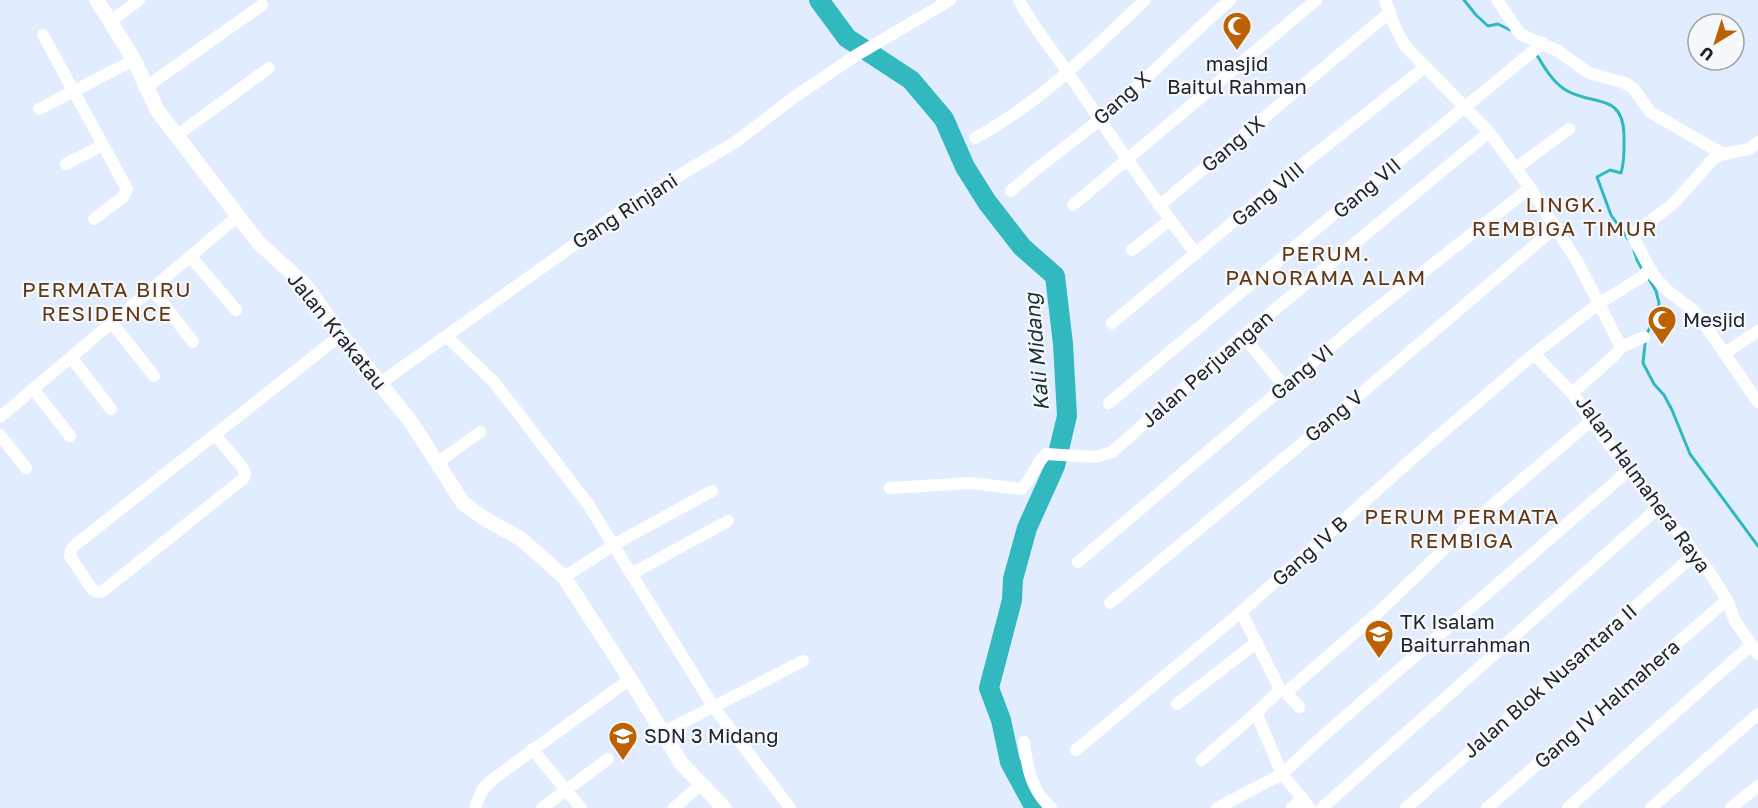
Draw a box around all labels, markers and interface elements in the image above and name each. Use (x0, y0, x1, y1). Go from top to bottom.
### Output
mosque icon: masjid Baitul Rahman (1221, 10, 1253, 52)
north arrow (1686, 12, 1746, 72)
text: U (1696, 42, 1718, 65)
place label: masjid Baitul Rahman (1167, 51, 1307, 98)
street label: Gang X (1088, 66, 1155, 129)
street label: Gang IX (1196, 110, 1269, 176)
street label: Gang VII (1328, 152, 1405, 222)
street label: Gang VIII (1226, 156, 1308, 230)
street label: Gang Rinjani (567, 167, 682, 253)
district label: LINGK. REMBIGA TIMUR (1472, 191, 1658, 241)
district label: PERUM. PANORAMA ALAM (1225, 240, 1427, 290)
street label: Jalan Krakatau (283, 267, 392, 394)
district label: PERMATA BIRU RESIDENCE (22, 276, 192, 326)
water label: Kali Midang (1018, 290, 1054, 412)
mosque icon: Mesjid (1646, 304, 1678, 346)
street label: Jalan Perjuangan (1136, 305, 1277, 432)
place label: Mesjid (1683, 307, 1745, 331)
street label: Gang VI (1265, 338, 1338, 404)
street label: Gang V (1299, 384, 1367, 446)
street label: Jalan Halmahera Raya (1571, 390, 1716, 577)
district label: PERUM PERMATA REMBIGA (1364, 503, 1560, 553)
street label: Gang IV B (1267, 510, 1352, 590)
street label: Jalan Blok Nusantara II (1458, 598, 1641, 762)
place label: TK Isalam Baiturrahman (1400, 609, 1530, 656)
school or university icon: TK Isalam Baiturrahman (1363, 618, 1395, 660)
street label: Gang IV Halmahera (1529, 634, 1684, 773)
school or university icon: SDN 3 Midang (607, 720, 639, 762)
place label: SDN 3 Midang (644, 723, 778, 747)

